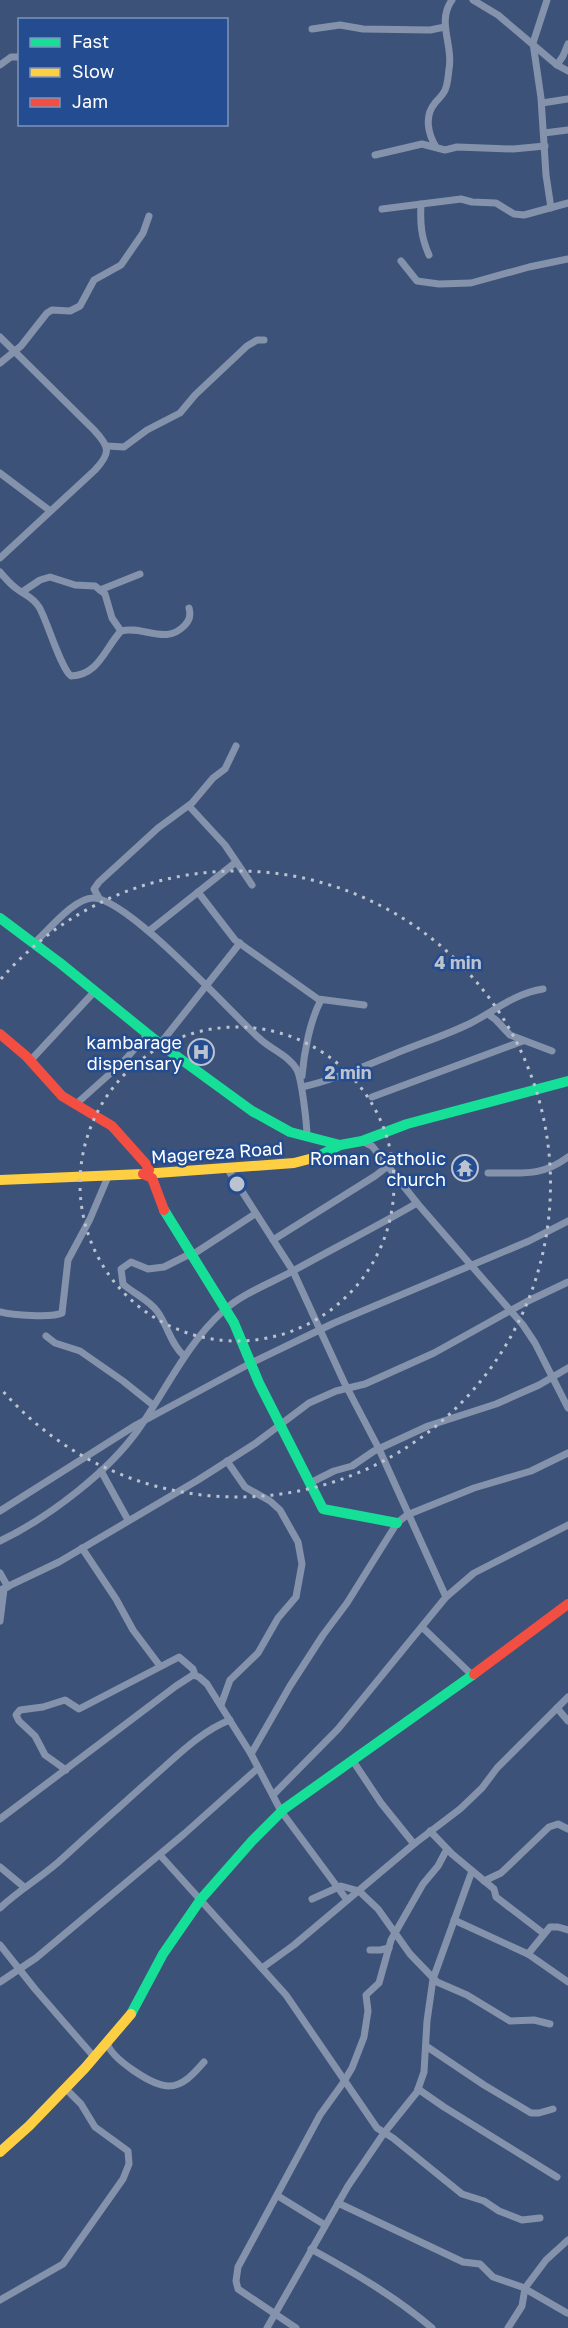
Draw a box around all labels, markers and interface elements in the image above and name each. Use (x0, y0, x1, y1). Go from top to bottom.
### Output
legend (18, 18, 228, 126)
text: Fast (72, 30, 109, 52)
text: Slow (72, 60, 115, 82)
text: Jam (72, 90, 108, 112)
text: 4 min (434, 951, 482, 973)
place label: kambarage dispensary (86, 1031, 182, 1074)
hospital icon: kambarage dispensary (186, 1037, 216, 1067)
text: 2 min (324, 1061, 372, 1083)
street label: Magereza Road (150, 1136, 284, 1168)
place label: Roman Catholic church (310, 1147, 446, 1190)
temple icon: Roman Catholic church (450, 1153, 480, 1183)
centre of rings (227, 1174, 247, 1194)

